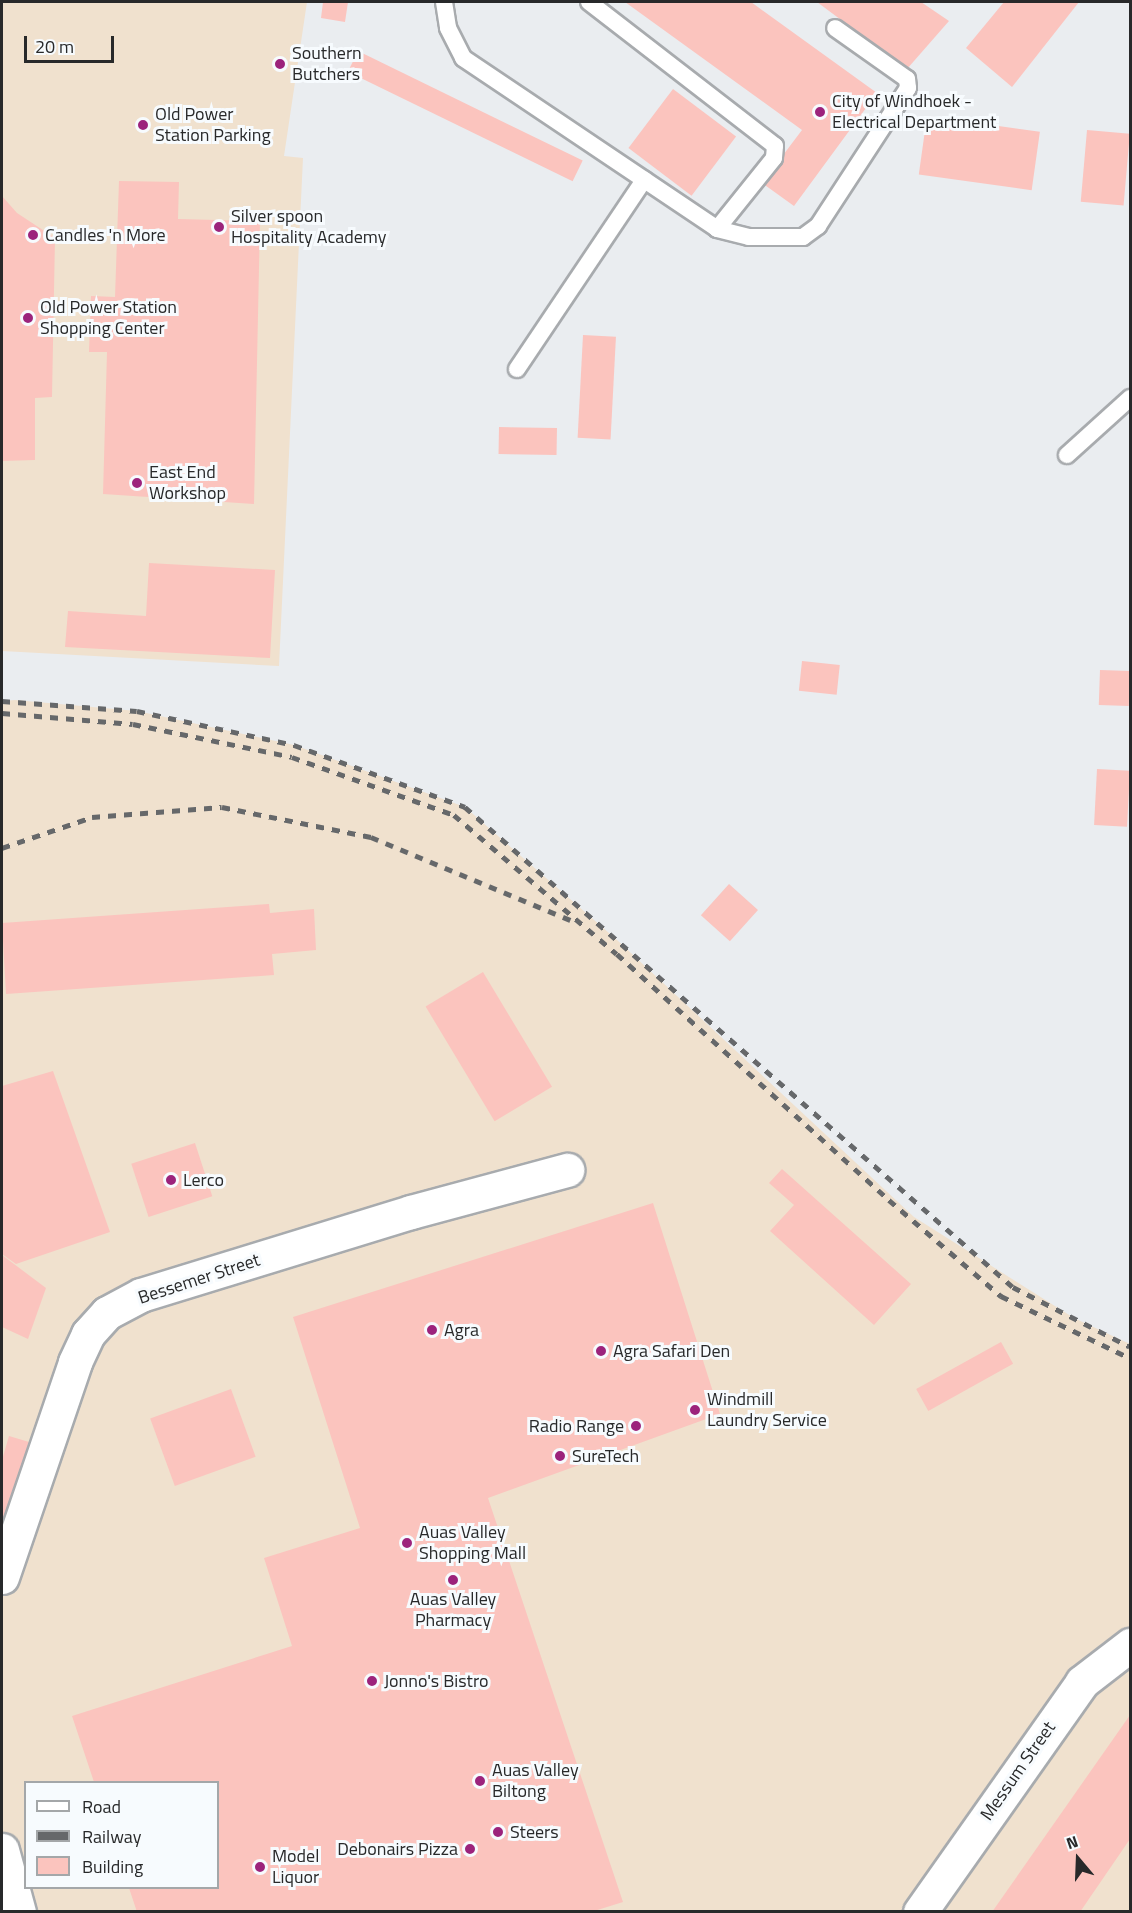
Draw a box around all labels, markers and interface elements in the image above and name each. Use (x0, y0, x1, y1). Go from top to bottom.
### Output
scale bar (27, 24, 117, 62)
text: 20 m (35, 33, 74, 60)
place label: Southern Butchers (292, 43, 362, 86)
marker: Southern Butchers (273, 57, 287, 71)
place label: City of Windhoek - Electrical Department (832, 91, 996, 134)
place label: Old Power Station Parking (155, 104, 271, 146)
marker: City of Windhoek - Electrical Department (813, 105, 827, 119)
marker: Old Power Station Parking (136, 118, 150, 132)
place label: Silver spoon Hospitality Academy (231, 206, 387, 248)
marker: Silver spoon Hospitality Academy (212, 220, 226, 234)
place label: Candles 'n More (45, 224, 166, 246)
marker: Candles 'n More (26, 228, 40, 242)
place label: Old Power Station Shopping Center (40, 297, 177, 340)
marker: Old Power Station Shopping Center (21, 311, 35, 325)
place label: East End Workshop (149, 462, 226, 504)
marker: East End Workshop (130, 476, 144, 490)
place label: Lerco (183, 1169, 224, 1191)
marker: Lerco (164, 1173, 178, 1187)
street label: Bessemer Street (135, 1249, 263, 1309)
place label: Agra (444, 1319, 479, 1341)
marker: Agra (425, 1323, 439, 1337)
place label: Agra Safari Den (613, 1340, 730, 1362)
marker: Agra Safari Den (594, 1344, 608, 1358)
place label: Windmill Laundry Service (707, 1389, 827, 1432)
marker: Windmill Laundry Service (688, 1403, 702, 1417)
place label: Radio Range (529, 1415, 624, 1437)
marker: Radio Range (629, 1419, 643, 1433)
place label: SureTech (572, 1445, 639, 1467)
marker: SureTech (553, 1449, 567, 1463)
place label: Auas Valley Shopping Mall (419, 1522, 526, 1564)
marker: Auas Valley Shopping Mall (400, 1536, 414, 1550)
marker: Auas Valley Pharmacy (446, 1573, 460, 1587)
place label: Auas Valley Pharmacy (410, 1589, 496, 1632)
place label: Jonno's Bistro (384, 1670, 488, 1692)
marker: Jonno's Bistro (365, 1674, 379, 1688)
street label: Messum Street (976, 1717, 1060, 1825)
place label: Auas Valley Biltong (492, 1760, 579, 1802)
marker: Auas Valley Biltong (473, 1774, 487, 1788)
legend (24, 1781, 219, 1889)
text: Road (82, 1793, 121, 1820)
place label: Steers (510, 1821, 559, 1843)
text: Railway (82, 1823, 141, 1850)
marker: Steers (491, 1825, 505, 1839)
north arrow (1048, 1829, 1108, 1889)
text: N (1063, 1829, 1081, 1855)
place label: Debonairs Pizza (337, 1838, 458, 1860)
marker: Debonairs Pizza (463, 1842, 477, 1856)
place label: Model Liquor (272, 1846, 319, 1888)
text: Building (82, 1853, 143, 1880)
marker: Model Liquor (253, 1860, 267, 1874)

